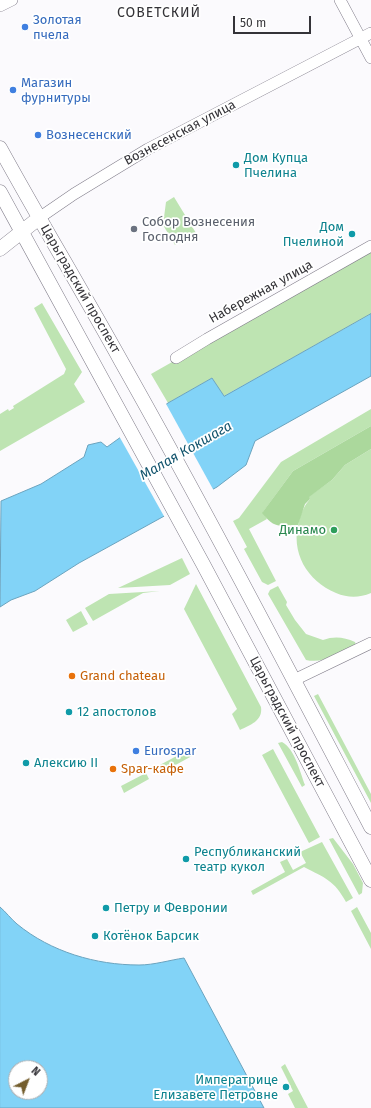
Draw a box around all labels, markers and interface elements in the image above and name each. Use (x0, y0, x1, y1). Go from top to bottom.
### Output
district label: СОВЕТСКИЙ (117, 5, 201, 21)
scale bar (235, 8, 313, 34)
place label: Золотая пчела (33, 12, 82, 43)
text: 50 m (240, 16, 266, 30)
marker: Золотая пчела (20, 22, 30, 32)
place label: Магазин фурнитуры (21, 75, 91, 106)
marker: Магазин фурнитуры (8, 85, 18, 95)
street label: Вознесенская улица (122, 97, 238, 169)
place label: Вознесенский (46, 127, 132, 143)
marker: Вознесенский (33, 130, 43, 140)
place label: Дом Купца Пчелина (244, 150, 308, 181)
marker: Дом Купца Пчелина (231, 160, 241, 170)
place label: Собор Вознесения Господня (142, 214, 255, 245)
place label: Дом Пчелиной (283, 219, 344, 250)
street label: Царьградский проспект (37, 222, 123, 356)
marker: Собор Вознесения Господня (129, 224, 139, 234)
marker: Дом Пчелиной (347, 229, 357, 239)
street label: Набережная улица (206, 257, 316, 327)
water label: Малая Кокшага (137, 418, 235, 484)
place label: Динамо (279, 522, 326, 538)
marker: Динамо (329, 525, 339, 535)
street label: Царьградский проспект (246, 654, 328, 790)
place label: Grand chateau (80, 668, 166, 684)
marker: Grand chateau (67, 671, 77, 681)
place label: 12 апостолов (77, 704, 156, 720)
marker: 12 апостолов (64, 707, 74, 717)
place label: Eurospar (144, 743, 196, 759)
marker: Eurospar (131, 746, 141, 756)
place label: Алексию II (34, 755, 98, 771)
marker: Алексию II (21, 758, 31, 768)
place label: Spar-кафе (121, 761, 184, 777)
marker: Spar-кафе (108, 764, 118, 774)
place label: Республиканский театр кукол (194, 844, 301, 875)
marker: Республиканский театр кукол (181, 854, 191, 864)
place label: Петру и Февронии (114, 900, 228, 916)
marker: Петру и Февронии (101, 903, 111, 913)
place label: Котёнок Барсик (103, 928, 199, 944)
marker: Котёнок Барсик (90, 931, 100, 941)
north arrow (8, 1060, 48, 1100)
text: N (29, 1064, 43, 1079)
place label: Императрице Елизавете Петровне (153, 1072, 278, 1103)
marker: Императрице Елизавете Петровне (281, 1082, 291, 1092)

